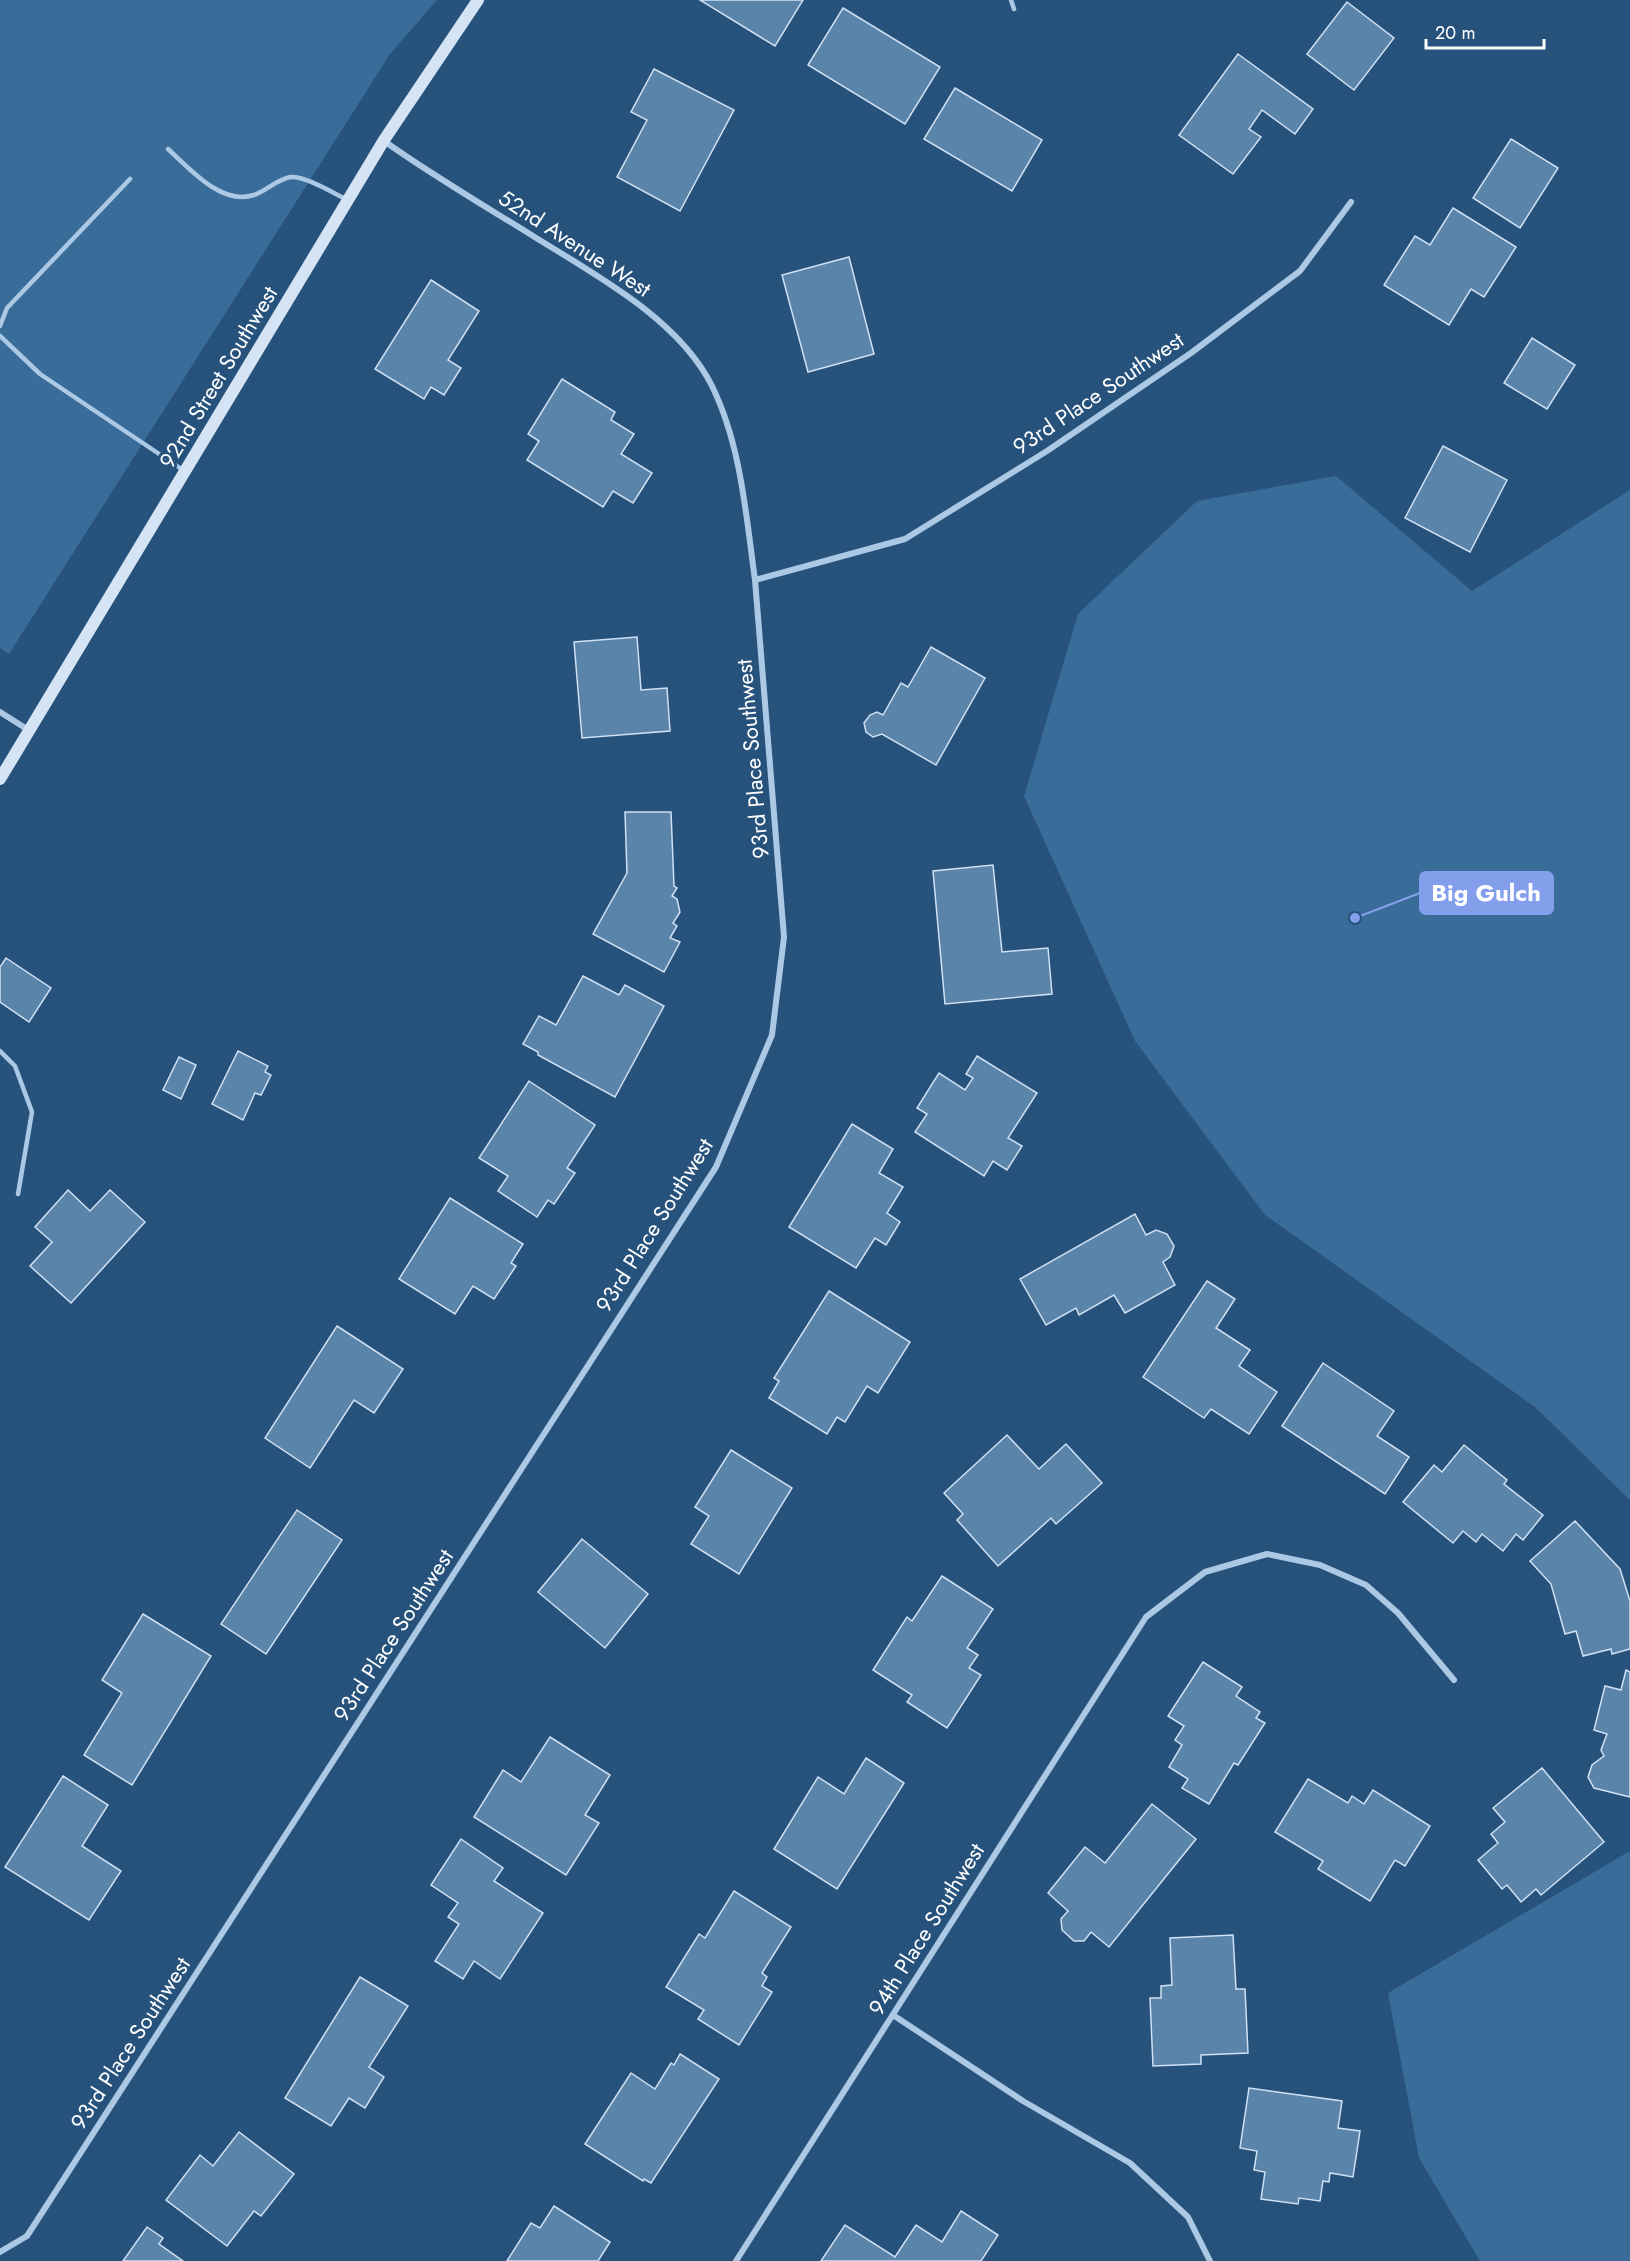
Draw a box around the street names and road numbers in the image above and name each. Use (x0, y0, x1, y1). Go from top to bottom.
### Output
street label: 52nd Avenue West (492, 182, 658, 305)
street label: 92nd Street Southwest (151, 279, 285, 474)
street label: 93rd Place Southwest (1006, 323, 1190, 462)
street label: 93rd Place Southwest (727, 657, 777, 860)
street label: 93rd Place Southwest (587, 1131, 721, 1318)
street label: 93rd Place Southwest (325, 1542, 461, 1728)
street label: 94th Place Southwest (860, 1836, 992, 2021)
street label: 93rd Place Southwest (62, 1950, 198, 2136)

